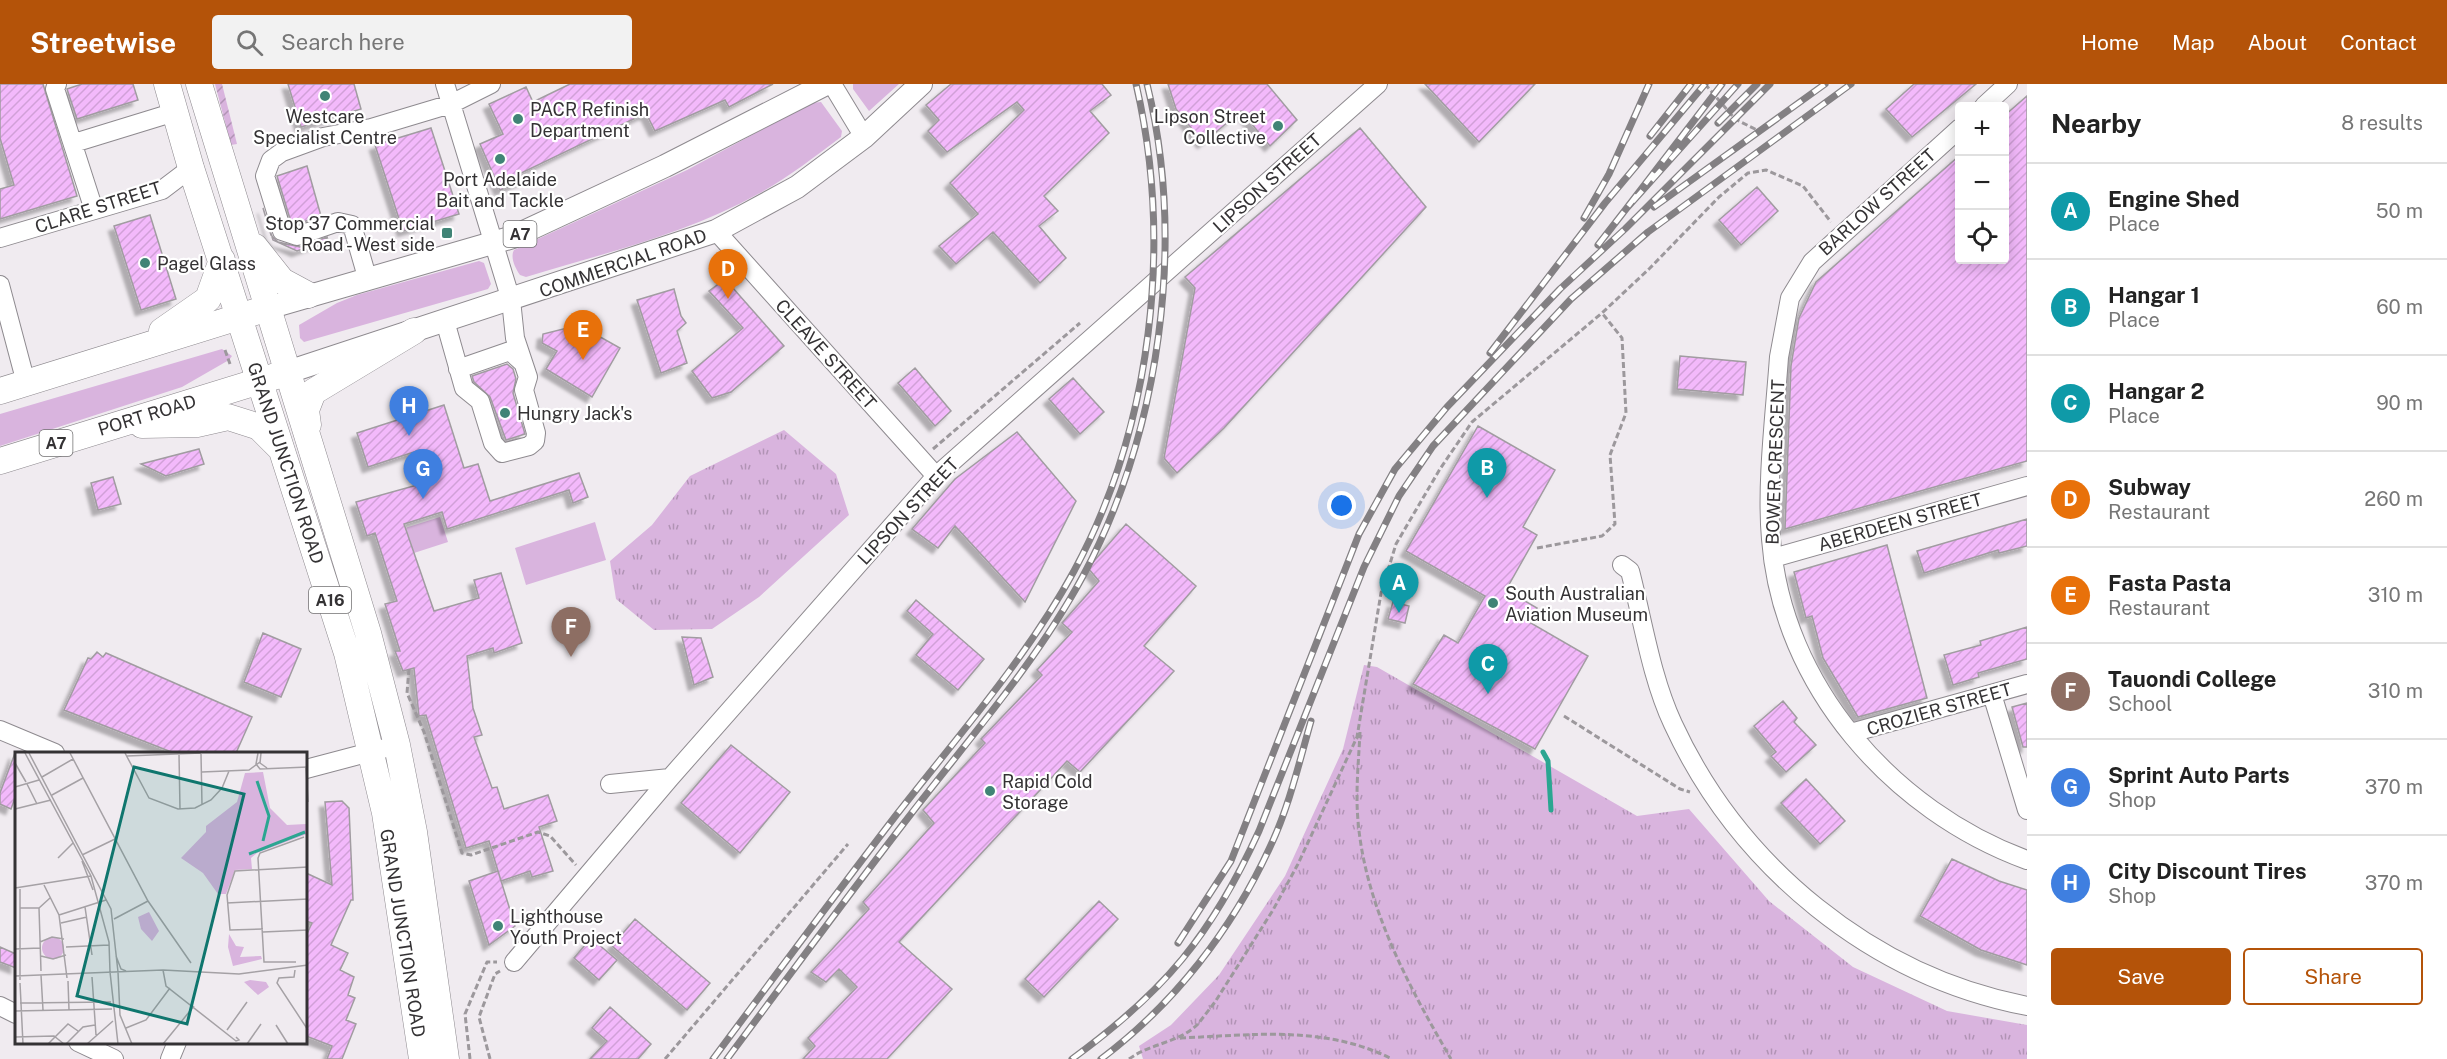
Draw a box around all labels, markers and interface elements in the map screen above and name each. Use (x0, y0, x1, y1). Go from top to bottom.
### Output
search box (212, 15, 632, 69)
text: Streetwise (30, 26, 176, 59)
icon: search (233, 26, 266, 59)
text: Search here (281, 29, 405, 55)
text: Home (2081, 30, 2139, 55)
text: Map (2172, 30, 2215, 55)
text: About (2248, 30, 2307, 55)
text: Contact (2340, 30, 2417, 55)
marker: Westcare Specialist Centre (318, 89, 332, 103)
place label: PACR Refinish Department (530, 99, 649, 141)
map controls (1955, 102, 2009, 264)
button: + (1955, 102, 2009, 156)
place label: Westcare Specialist Centre (253, 106, 397, 148)
place label: Lipson Street Collective (1154, 106, 1266, 148)
text: Nearby (2051, 108, 2141, 139)
text: 8 results (2341, 111, 2423, 135)
marker: PACR Refinish Department (511, 112, 525, 126)
marker: Lipson Street Collective (1271, 119, 1285, 133)
street label: LIPSON STREET (1209, 129, 1326, 237)
street label: BARLOW STREET (1814, 144, 1940, 260)
marker: Port Adelaide Bait and Tackle (493, 152, 507, 166)
button: − (1955, 156, 2009, 210)
place label: Port Adelaide Bait and Tackle (436, 169, 564, 211)
street label: CLARE STREET (32, 177, 164, 237)
text: Engine Shed (2108, 186, 2240, 212)
text: A (2063, 199, 2078, 223)
text: 50 m (2376, 199, 2423, 223)
button: locate (1955, 210, 2009, 264)
text: Place (2108, 212, 2160, 236)
place label: Stop 37 Commercial Road - West side (265, 213, 435, 255)
road number: A7 (504, 221, 536, 247)
street label: COMMERCIAL ROAD (537, 224, 709, 302)
marker: Stop 37 Commercial Road - West side (440, 226, 454, 240)
pin: D (708, 250, 748, 299)
place label: Pagel Glass (157, 253, 256, 274)
marker: Pagel Glass (138, 256, 152, 270)
text: Hangar 1 (2108, 282, 2200, 308)
street label: CLEAVE STREET (771, 295, 881, 413)
text: B (2064, 295, 2077, 319)
text: 60 m (2376, 295, 2423, 319)
text: Place (2108, 308, 2160, 332)
pin: E (564, 310, 602, 360)
street label: GRAND JUNCTION ROAD (243, 360, 329, 566)
text: Hangar 2 (2108, 378, 2204, 404)
street label: BOWER CRESCENT (1762, 379, 1788, 545)
pin: H (390, 386, 428, 436)
street label: PORT ROAD (95, 390, 199, 440)
text: C (2063, 391, 2078, 415)
text: 90 m (2376, 391, 2423, 415)
place label: Hungry Jack's (517, 403, 632, 424)
text: Place (2108, 404, 2160, 428)
marker: Hungry Jack's (498, 406, 512, 420)
road number: A7 (40, 430, 72, 456)
pin: B (1468, 448, 1506, 498)
pin: G (404, 450, 442, 499)
street label: LIPSON STREET (853, 453, 963, 569)
text: Subway (2108, 474, 2191, 500)
text: D (2063, 487, 2078, 511)
text: 260 m (2364, 487, 2423, 511)
street label: ABERDEEN STREET (1816, 488, 1985, 555)
your location (1327, 491, 1356, 520)
text: Restaurant (2108, 500, 2210, 524)
pin: A (1380, 564, 1418, 613)
text: Fasta Pasta (2108, 570, 2231, 596)
place label: South Australian Aviation Museum (1505, 583, 1648, 625)
text: E (2064, 583, 2077, 607)
text: 310 m (2368, 583, 2423, 607)
road number: A16 (309, 587, 351, 613)
marker: South Australian Aviation Museum (1486, 596, 1500, 610)
text: Restaurant (2108, 596, 2210, 620)
pin: F (552, 608, 590, 657)
pin: C (1468, 644, 1508, 694)
text: Tauondi College (2108, 666, 2277, 692)
street label: CROZIER STREET (1864, 678, 2014, 740)
text: F (2064, 679, 2077, 703)
text: 310 m (2368, 679, 2423, 703)
text: School (2108, 692, 2172, 716)
inset map (15, 752, 308, 1044)
text: Sprint Auto Parts (2108, 762, 2290, 788)
place label: Rapid Cold Storage (1002, 771, 1093, 813)
text: G (2063, 775, 2078, 799)
text: 370 m (2365, 775, 2423, 799)
marker: Rapid Cold Storage (983, 784, 997, 798)
text: Shop (2108, 788, 2156, 812)
street label: GRAND JUNCTION ROAD (376, 827, 430, 1039)
text: City Discount Tires (2108, 858, 2307, 884)
text: H (2063, 871, 2078, 895)
text: 370 m (2365, 871, 2423, 895)
text: Shop (2108, 884, 2156, 908)
place label: Lighthouse Youth Project (510, 906, 622, 948)
marker: Lighthouse Youth Project (491, 919, 505, 933)
button: Save (2051, 948, 2231, 1005)
button: Share (2243, 948, 2423, 1005)

